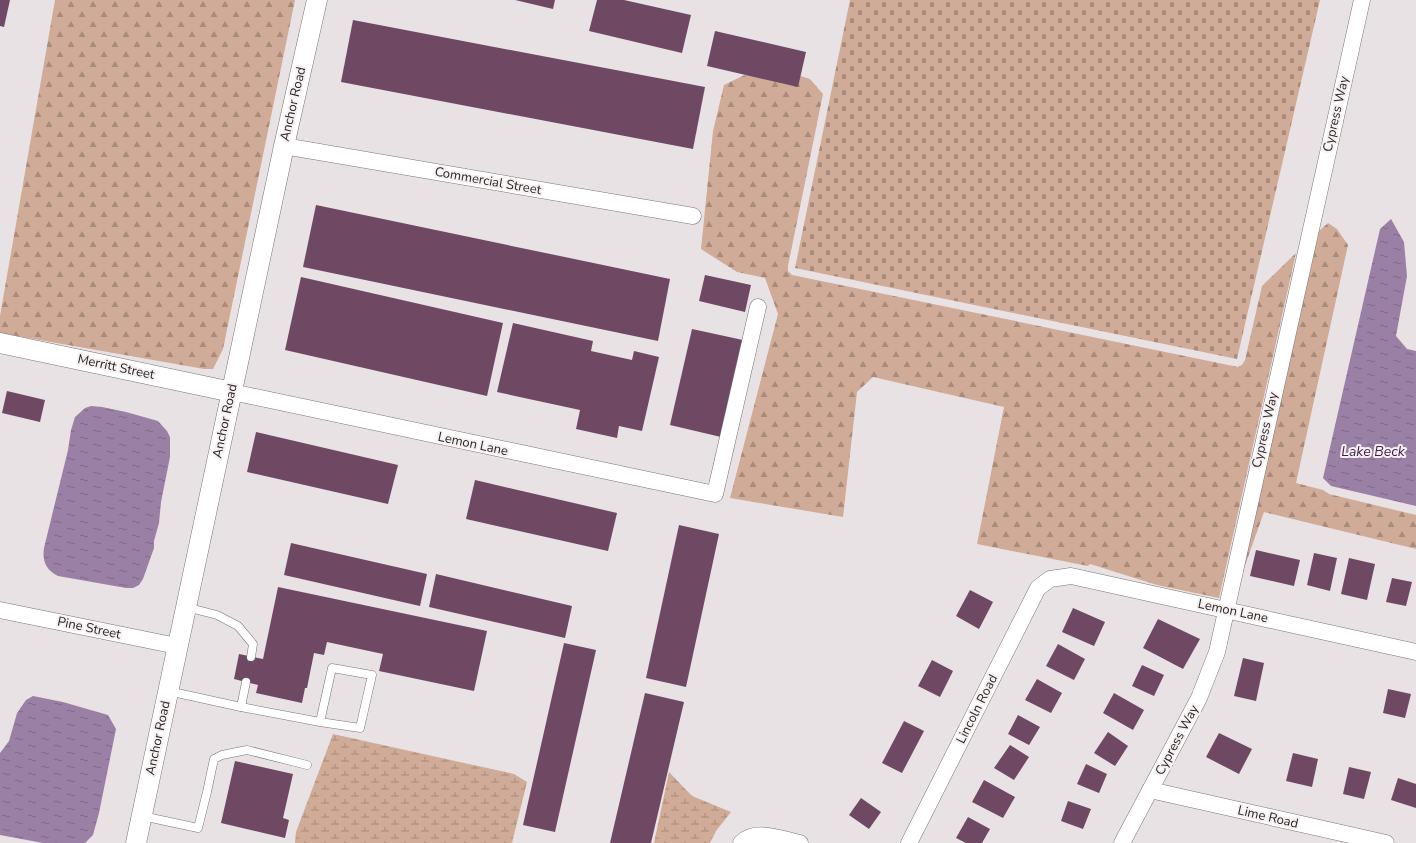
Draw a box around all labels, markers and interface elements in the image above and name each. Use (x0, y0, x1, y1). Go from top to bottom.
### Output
street label: Anchor Road (276, 65, 310, 143)
street label: Cypress Way (1319, 74, 1354, 154)
street label: Commercial Street (433, 163, 543, 199)
street label: Merritt Street (76, 350, 157, 384)
street label: Anchor Road (208, 382, 242, 460)
street label: Cypress Way (1248, 390, 1283, 470)
street label: Lemon Lane (436, 428, 510, 460)
water label: Lake Beck (1341, 442, 1406, 461)
street label: Lemon Lane (1196, 595, 1270, 627)
street label: Pine Street (56, 613, 123, 644)
street label: Lincoln Road (952, 671, 1002, 747)
street label: Anchor Road (141, 699, 175, 777)
street label: Cypress Way (1151, 701, 1203, 778)
street label: Lime Road (1236, 801, 1300, 833)

